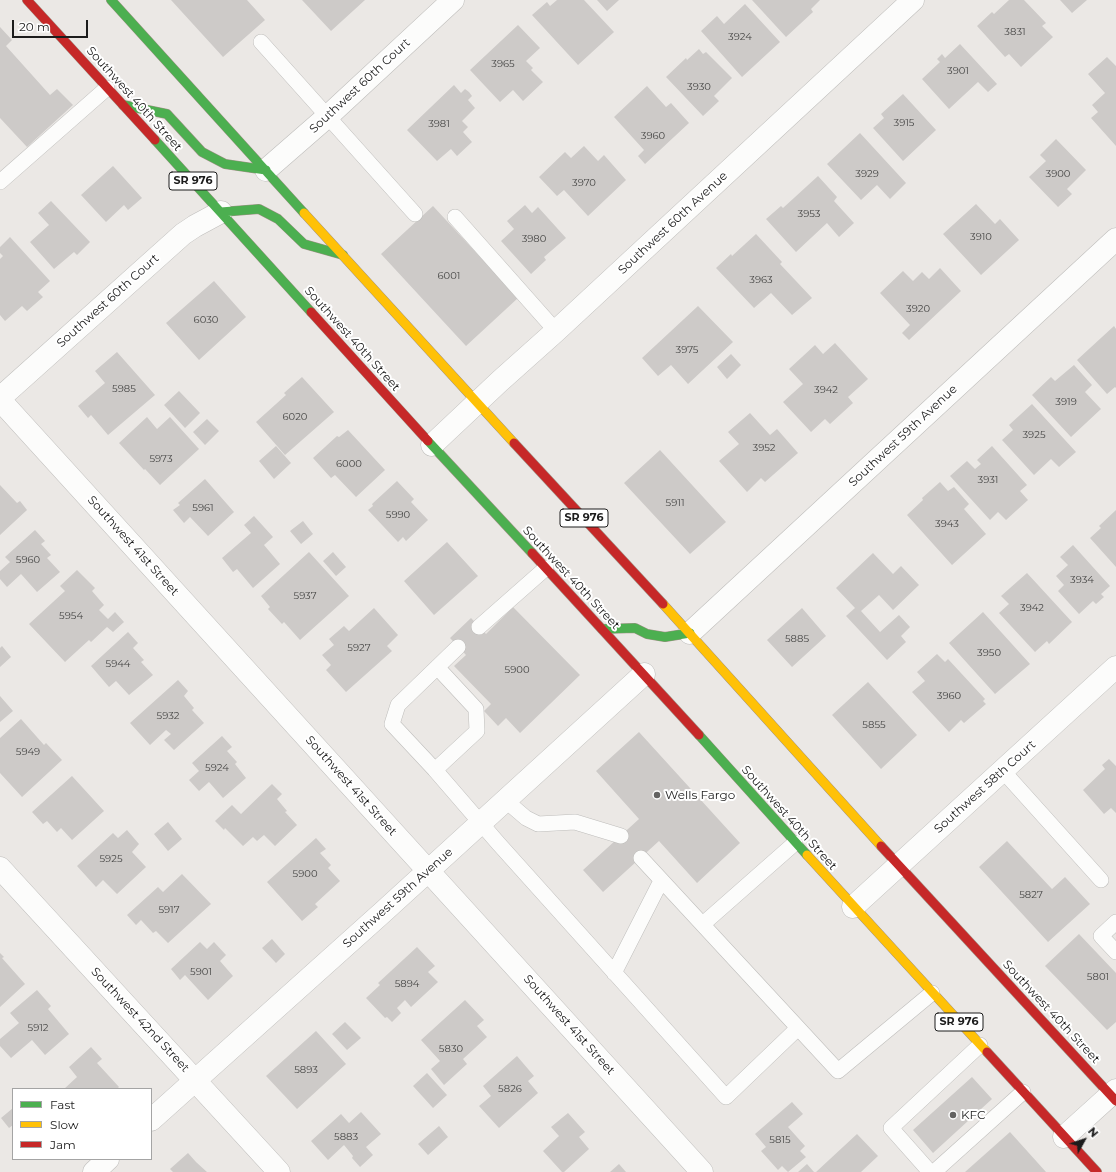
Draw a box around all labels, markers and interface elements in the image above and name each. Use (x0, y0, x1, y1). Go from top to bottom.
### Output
scale bar (14, 12, 90, 38)
text: 20 m (19, 19, 50, 34)
house number: 3831 (1004, 26, 1026, 38)
house number: 3924 (728, 31, 752, 43)
street label: Southwest 60th Court (307, 36, 413, 136)
street label: Southwest 40th Street (83, 44, 185, 154)
house number: 3965 (491, 58, 515, 70)
house number: 3901 (947, 65, 969, 77)
house number: 3930 (687, 81, 711, 93)
house number: 3915 (894, 117, 914, 129)
house number: 3981 (428, 118, 450, 130)
house number: 3960 (641, 130, 665, 142)
house number: 3929 (855, 168, 879, 180)
house number: 3900 (1046, 168, 1070, 180)
street label: Southwest 60th Avenue (615, 169, 731, 277)
road number: SR 976 (169, 172, 217, 190)
house number: 3970 (572, 177, 596, 189)
house number: 3953 (798, 208, 820, 220)
house number: 3910 (970, 231, 992, 243)
house number: 3980 (522, 233, 546, 245)
street label: Southwest 60th Court (54, 251, 162, 351)
house number: 6001 (438, 270, 460, 282)
house number: 3963 (749, 274, 773, 286)
street label: Southwest 40th Street (301, 284, 403, 394)
house number: 3920 (906, 303, 930, 315)
house number: 6030 (194, 314, 218, 326)
house number: 3975 (675, 344, 699, 356)
street label: Southwest 59th Avenue (846, 382, 960, 490)
house number: 5985 (112, 383, 136, 395)
house number: 3942 (814, 384, 838, 396)
house number: 3919 (1055, 396, 1077, 408)
house number: 6020 (283, 411, 307, 423)
house number: 3925 (1022, 429, 1046, 441)
house number: 3952 (752, 442, 776, 454)
house number: 5973 (149, 453, 173, 465)
house number: 6000 (336, 458, 362, 470)
house number: 3931 (978, 474, 998, 486)
street label: Southwest 41st Street (84, 493, 182, 599)
house number: 5911 (666, 497, 684, 509)
house number: 5961 (192, 502, 214, 514)
house number: 5990 (386, 509, 410, 521)
road number: SR 976 (560, 509, 608, 527)
house number: 3943 (935, 518, 959, 530)
street label: Southwest 40th Street (519, 523, 623, 633)
house number: 5960 (16, 554, 40, 566)
house number: 3934 (1070, 574, 1094, 586)
house number: 5937 (293, 590, 317, 602)
house number: 3942 (1020, 602, 1044, 614)
house number: 5954 (59, 610, 83, 622)
house number: 5885 (785, 633, 809, 645)
house number: 5927 (347, 642, 371, 654)
house number: 3950 (977, 647, 1001, 659)
house number: 5944 (106, 658, 130, 670)
house number: 5900 (505, 664, 529, 676)
house number: 3960 (937, 690, 961, 702)
house number: 5932 (157, 710, 179, 722)
house number: 5855 (862, 719, 886, 731)
street label: Southwest 41st Street (302, 733, 400, 839)
street label: Southwest 58th Court (931, 738, 1039, 836)
house number: 5949 (16, 746, 40, 758)
house number: 5924 (205, 762, 229, 774)
street label: Southwest 40th Street (738, 763, 840, 873)
place label: Wells Fargo (665, 788, 735, 802)
marker: Wells Fargo (652, 790, 662, 800)
street label: Southwest 59th Avenue (340, 845, 456, 951)
house number: 5925 (99, 853, 123, 865)
house number: 5900 (293, 868, 317, 880)
house number: 5827 (1019, 889, 1043, 901)
house number: 5917 (158, 904, 180, 916)
street label: Southwest 40th Street (999, 957, 1103, 1067)
street label: Southwest 42nd Street (88, 965, 192, 1075)
house number: 5901 (190, 966, 212, 978)
house number: 5801 (1087, 971, 1109, 983)
street label: Southwest 41st Street (520, 972, 618, 1078)
house number: 5894 (395, 978, 419, 990)
road number: SR 976 (935, 1013, 983, 1031)
house number: 5912 (27, 1022, 49, 1034)
house number: 5830 (439, 1043, 463, 1055)
house number: 5893 (294, 1064, 318, 1076)
house number: 5826 (498, 1083, 522, 1095)
legend (12, 1088, 152, 1160)
text: Fast (50, 1097, 75, 1112)
place label: KFC (961, 1108, 986, 1122)
marker: KFC (948, 1110, 958, 1120)
text: Slow (50, 1117, 79, 1132)
north arrow (1064, 1120, 1104, 1160)
text: N (1085, 1124, 1101, 1140)
house number: 5883 (334, 1131, 358, 1143)
house number: 5815 (769, 1134, 791, 1146)
text: Jam (50, 1137, 76, 1152)

